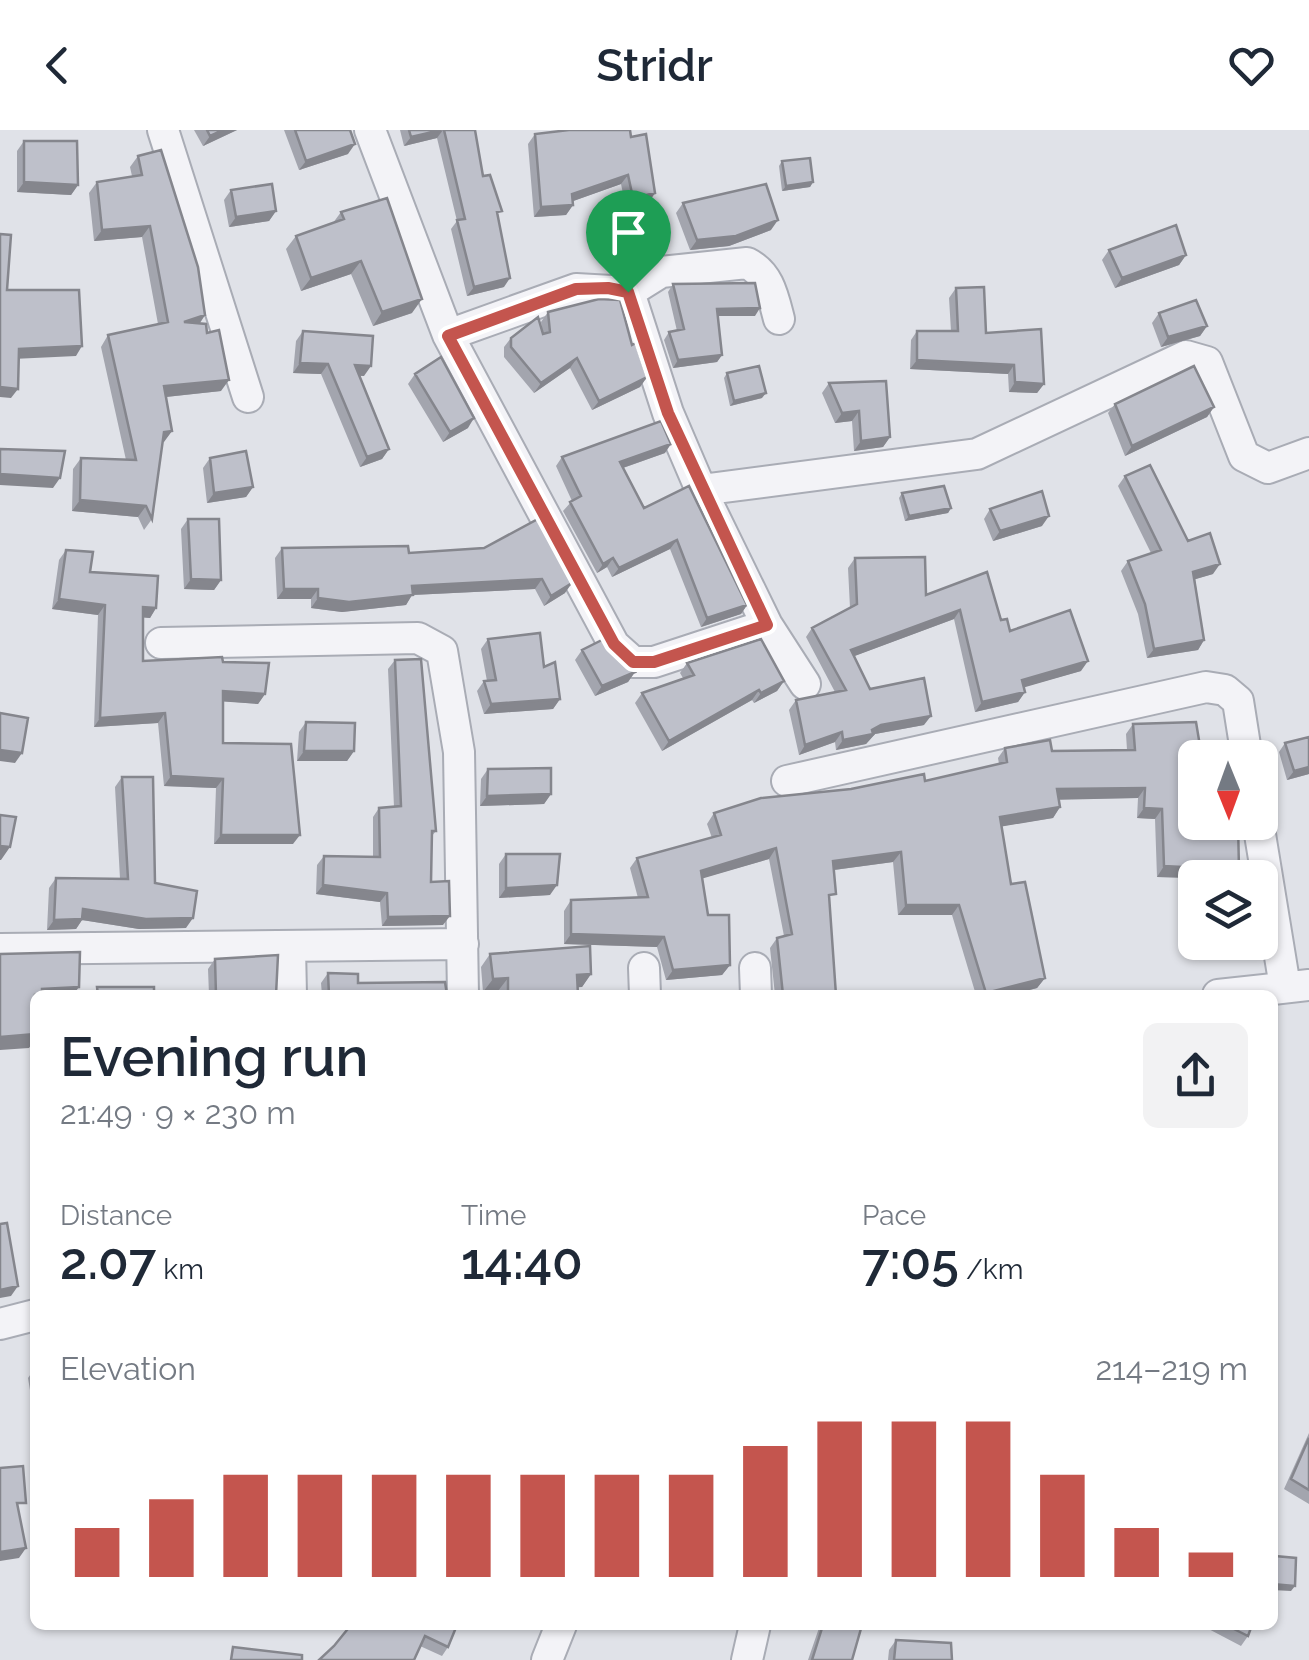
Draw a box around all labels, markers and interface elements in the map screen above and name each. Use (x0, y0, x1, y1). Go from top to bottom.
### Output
icon: back (30, 38, 85, 93)
icon: heart (1224, 38, 1279, 93)
text: Stridr (596, 39, 713, 92)
pin (586, 190, 671, 293)
icon: arrive (601, 205, 656, 260)
north arrow (1178, 740, 1278, 840)
map controls (1178, 740, 1278, 960)
button: layers (1178, 860, 1278, 960)
button: share (1143, 1023, 1248, 1128)
text: Evening run (60, 1024, 368, 1089)
text: 21:49 · 9 × 230 m (60, 1094, 296, 1131)
text: Distance (60, 1199, 172, 1232)
text: Time (461, 1199, 526, 1232)
text: Pace (862, 1199, 926, 1232)
text: 2.07 (60, 1232, 156, 1291)
text: 14:40 (461, 1232, 583, 1291)
text: 7:05 (862, 1232, 959, 1291)
text: km (156, 1253, 204, 1286)
text: /km (959, 1253, 1023, 1286)
text: Elevation (60, 1350, 196, 1387)
text: 214–219 m (1095, 1350, 1248, 1387)

